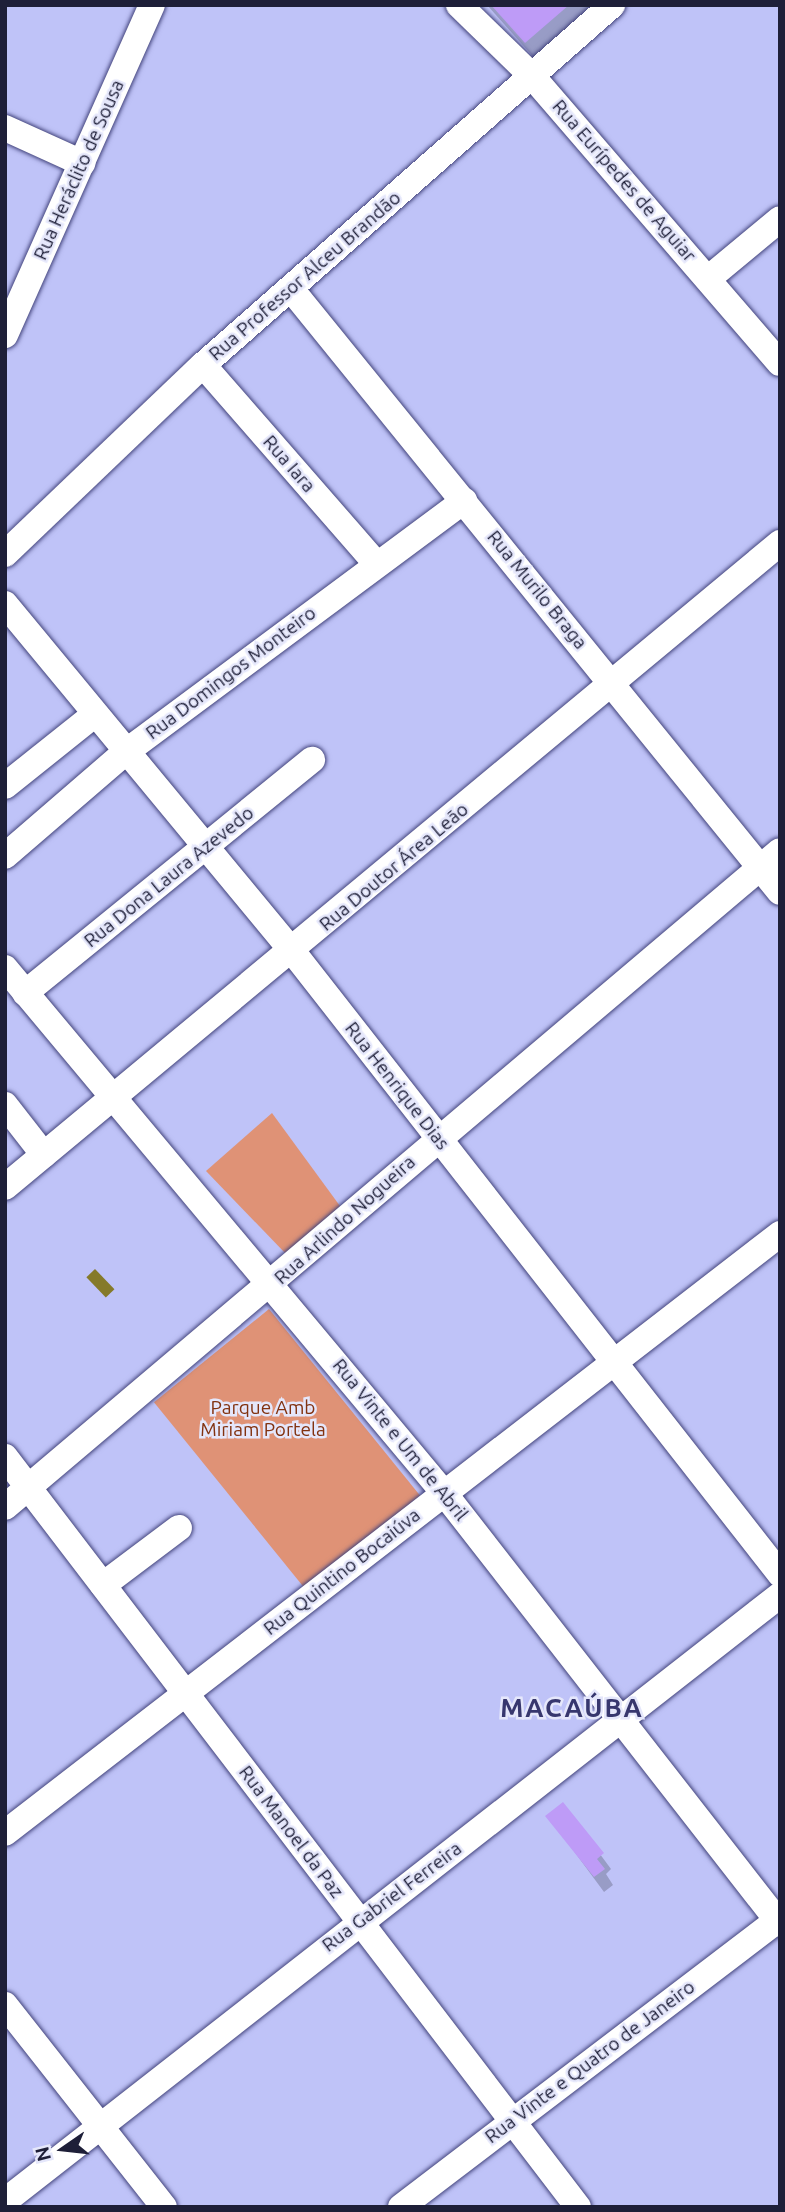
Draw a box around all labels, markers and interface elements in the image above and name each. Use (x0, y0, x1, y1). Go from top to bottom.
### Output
street label: Rua Heráclito de Sousa (29, 76, 129, 264)
street label: Rua Eurípedes de Aguiar (547, 95, 701, 267)
street label: Rua Professor Alceu Brandão (204, 186, 406, 366)
street label: Rua Iara (258, 431, 320, 497)
street label: Rua Murilo Braga (482, 526, 592, 654)
street label: Rua Domingos Monteiro (141, 602, 321, 744)
street label: Rua Doutor Área Leão (315, 798, 473, 936)
street label: Rua Dona Laura Azevedo (80, 802, 258, 952)
street label: Rua Henrique Dias (340, 1017, 454, 1155)
street label: Rua Arlindo Nogueira (270, 1151, 420, 1289)
street label: Rua Vinte e Um de Abril (328, 1354, 472, 1526)
park label: Parque Amb Miriam Portela (200, 1397, 326, 1441)
street label: Rua Quintino Bocaiúva (259, 1504, 425, 1640)
district label: MACAÚBA (501, 1692, 643, 1724)
street label: Rua Manoel da Paz (234, 1761, 348, 1903)
street label: Rua Gabriel Ferreira (318, 1837, 466, 1957)
street label: Rua Vinte e Quatro de Janeiro (481, 1976, 699, 2148)
north arrow (28, 2114, 98, 2184)
text: N (30, 2145, 55, 2164)

